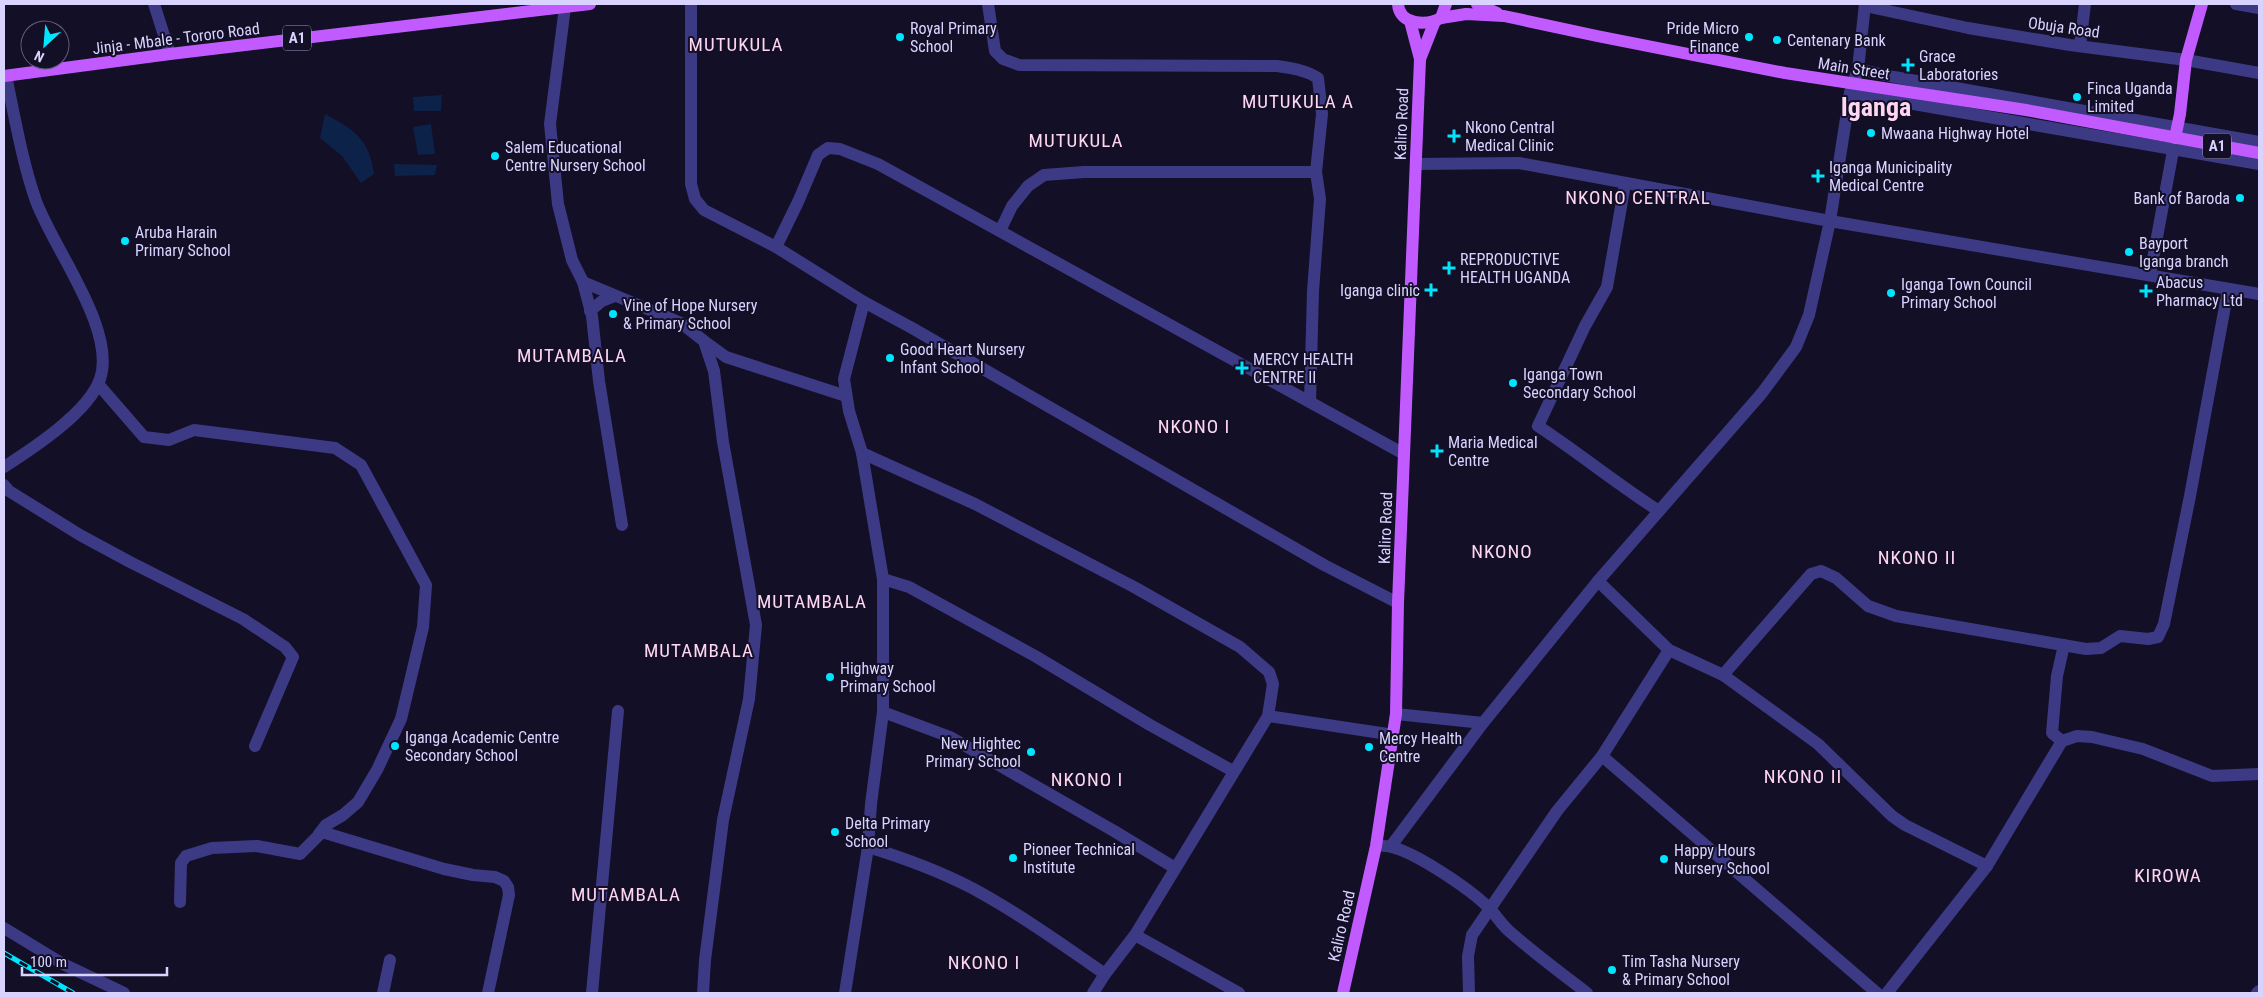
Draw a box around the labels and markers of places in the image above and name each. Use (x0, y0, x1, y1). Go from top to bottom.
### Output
place label: Royal Primary School (910, 19, 997, 56)
place label: Pride Micro Finance (1667, 19, 1739, 56)
marker: Royal Primary School (894, 31, 906, 43)
marker: Pride Micro Finance (1743, 31, 1755, 43)
place label: Centenary Bank (1787, 31, 1886, 50)
marker: Centenary Bank (1771, 34, 1783, 46)
place label: Grace Laboratories (1919, 47, 1998, 84)
marker: Grace Laboratories (1901, 58, 1915, 72)
place label: Finca Uganda Limited (2087, 79, 2173, 116)
marker: Finca Uganda Limited (2071, 91, 2083, 103)
place label: Nkono Central Medical Clinic (1465, 118, 1555, 155)
place label: Mwaana Highway Hotel (1881, 124, 2029, 143)
marker: Mwaana Highway Hotel (1865, 127, 1877, 139)
marker: Nkono Central Medical Clinic (1447, 129, 1461, 143)
place label: Salem Educational Centre Nursery School (505, 138, 646, 175)
marker: Salem Educational Centre Nursery School (489, 150, 501, 162)
place label: Iganga Municipality Medical Centre (1829, 158, 1952, 195)
marker: Iganga Municipality Medical Centre (1811, 169, 1825, 183)
place label: Bank of Baroda (2133, 189, 2230, 208)
marker: Bank of Baroda (2234, 192, 2246, 204)
place label: Aruba Harain Primary School (135, 223, 231, 260)
place label: Bayport Iganga branch (2139, 234, 2229, 271)
marker: Aruba Harain Primary School (119, 235, 131, 247)
marker: Bayport Iganga branch (2123, 246, 2135, 258)
place label: REPRODUCTIVE HEALTH UGANDA (1460, 250, 1570, 287)
marker: REPRODUCTIVE HEALTH UGANDA (1442, 261, 1456, 275)
place label: Abacus Pharmacy Ltd (2156, 273, 2243, 310)
place label: Iganga Town Council Primary School (1901, 275, 2032, 312)
place label: Iganga clinic (1340, 281, 1420, 300)
marker: Iganga clinic (1424, 283, 1438, 297)
marker: Abacus Pharmacy Ltd (2140, 285, 2152, 297)
marker: Iganga Town Council Primary School (1885, 287, 1897, 299)
place label: Vine of Hope Nursery & Primary School (623, 296, 758, 333)
marker: Vine of Hope Nursery & Primary School (607, 308, 619, 320)
place label: Good Heart Nursery Infant School (900, 340, 1025, 377)
place label: MERCY HEALTH CENTRE II (1253, 350, 1353, 387)
marker: Good Heart Nursery Infant School (884, 352, 896, 364)
marker: MERCY HEALTH CENTRE II (1235, 361, 1249, 375)
place label: Iganga Town Secondary School (1523, 365, 1636, 402)
marker: Iganga Town Secondary School (1507, 377, 1519, 389)
place label: Maria Medical Centre (1448, 433, 1538, 470)
marker: Maria Medical Centre (1430, 444, 1444, 458)
place label: Highway Primary School (840, 659, 936, 696)
marker: Highway Primary School (824, 671, 836, 683)
place label: Iganga Academic Centre Secondary School (405, 728, 559, 765)
place label: Mercy Health Centre (1379, 729, 1462, 766)
place label: New Hightec Primary School (925, 734, 1021, 771)
marker: Iganga Academic Centre Secondary School (389, 740, 401, 752)
marker: Mercy Health Centre (1363, 741, 1375, 753)
marker: New Hightec Primary School (1025, 746, 1037, 758)
place label: Delta Primary School (845, 814, 931, 851)
marker: Delta Primary School (829, 826, 841, 838)
place label: Pioneer Technical Institute (1023, 840, 1135, 877)
place label: Happy Hours Nursery School (1674, 841, 1770, 878)
marker: Pioneer Technical Institute (1007, 852, 1019, 864)
marker: Happy Hours Nursery School (1658, 853, 1670, 865)
place label: Tim Tasha Nursery & Primary School (1622, 952, 1740, 989)
marker: Tim Tasha Nursery & Primary School (1606, 964, 1618, 976)

